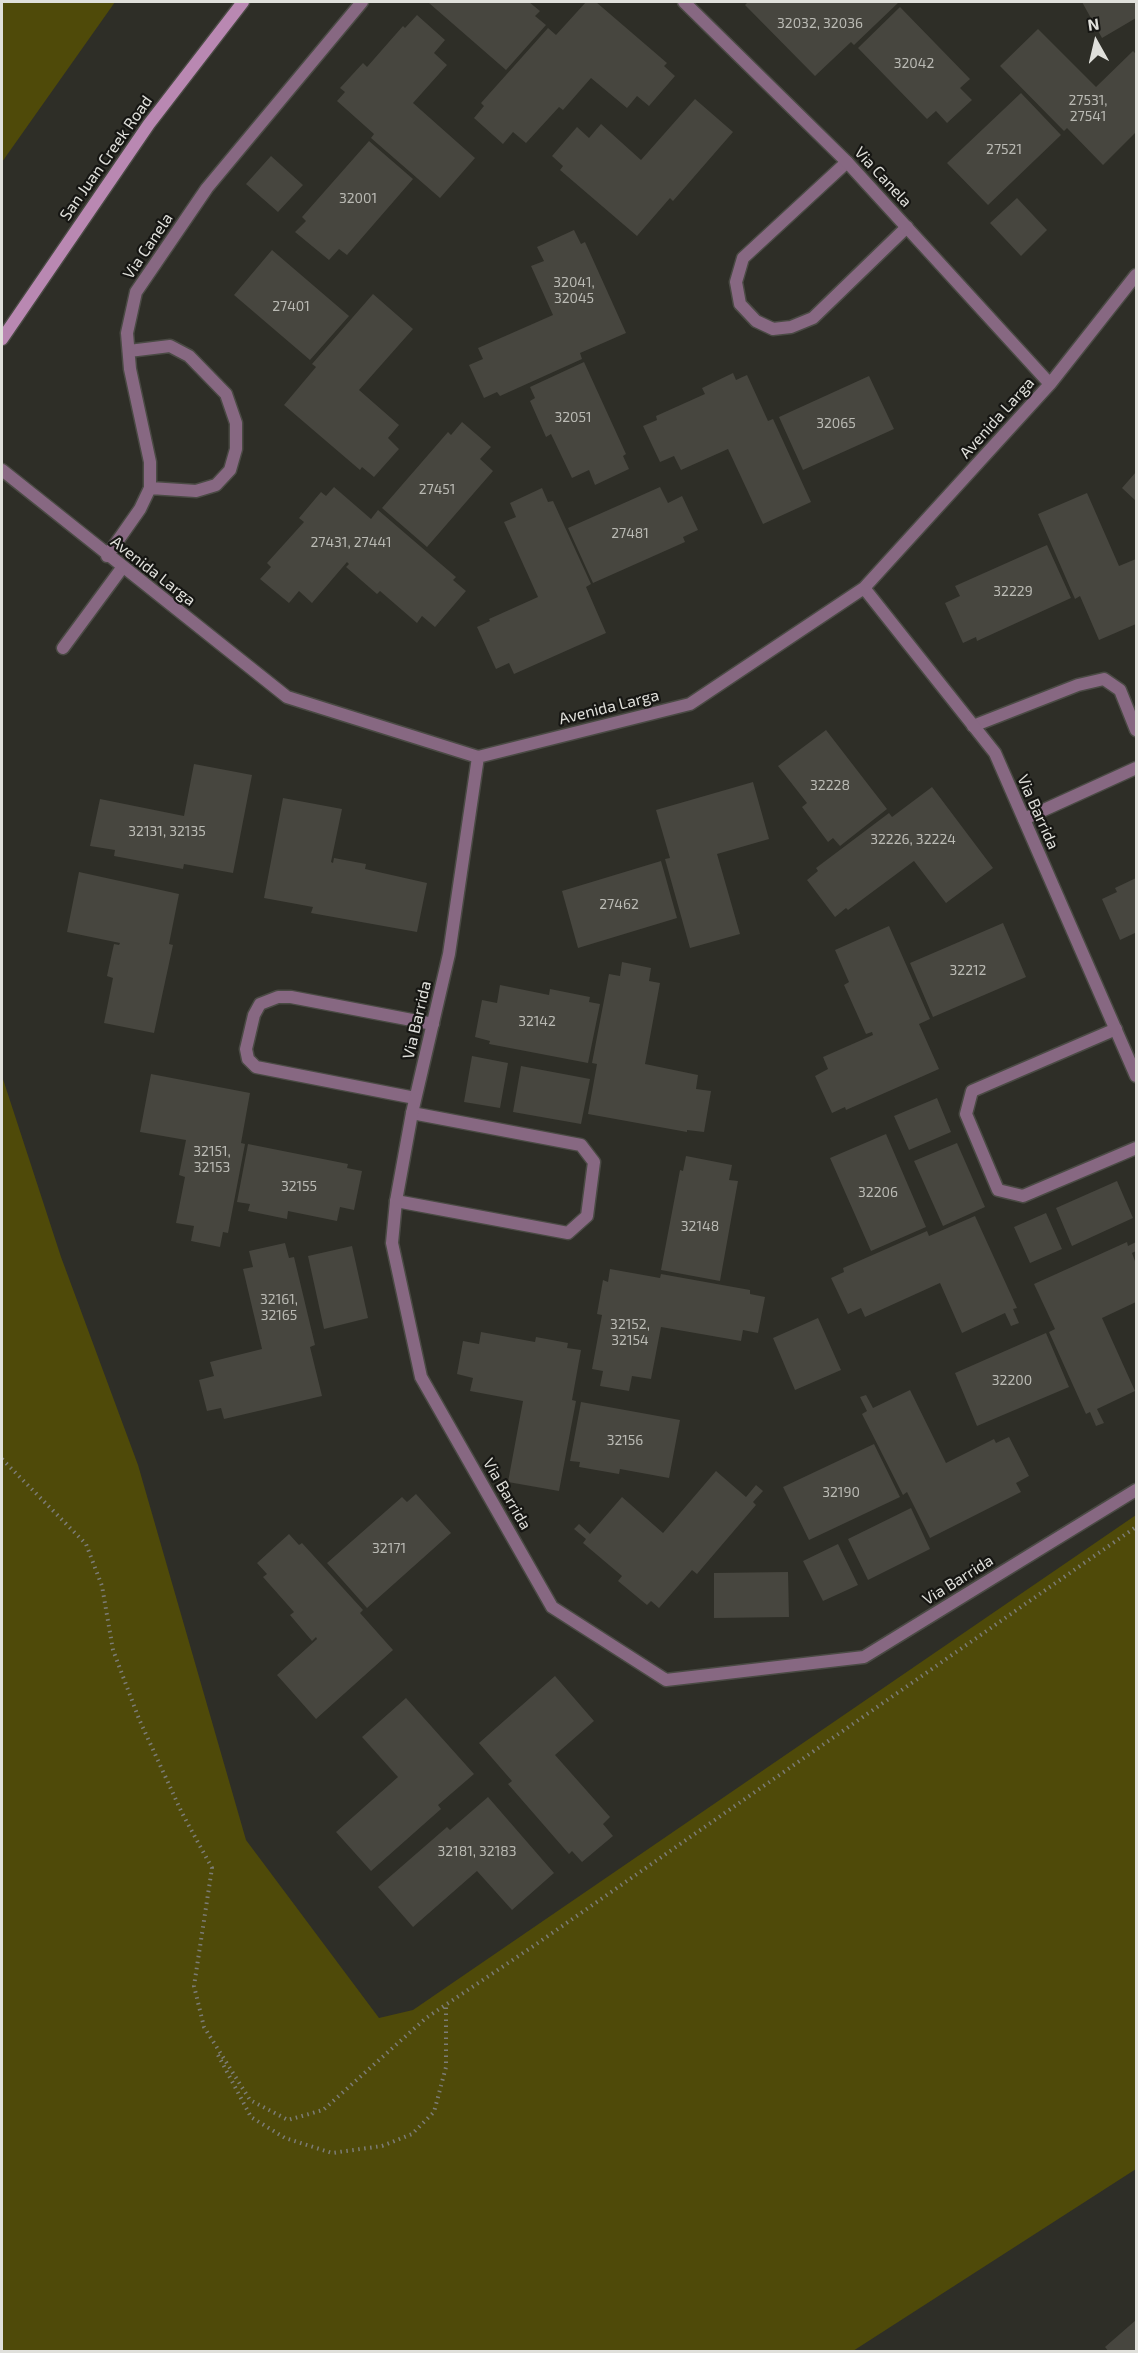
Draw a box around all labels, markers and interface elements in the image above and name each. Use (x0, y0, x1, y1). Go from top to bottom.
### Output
north arrow (1066, 12, 1126, 72)
text: N (1086, 13, 1100, 34)
house number: 32032, 32036 (777, 15, 863, 31)
house number: 32042 (894, 55, 934, 71)
street label: San Juan Creek Road (56, 92, 156, 224)
house number: 27531, 27541 (1068, 92, 1108, 124)
house number: 27521 (986, 141, 1022, 157)
street label: Via Canela (850, 143, 916, 211)
house number: 32001 (339, 190, 377, 206)
street label: Via Canela (119, 209, 177, 283)
house number: 32041, 32045 (553, 274, 595, 306)
house number: 27401 (272, 298, 310, 314)
street label: Avenida Larga (956, 374, 1038, 462)
house number: 32051 (554, 409, 592, 425)
house number: 32065 (816, 415, 856, 431)
house number: 27451 (419, 481, 455, 497)
house number: 27481 (611, 525, 649, 541)
street label: Avenida Larga (107, 532, 199, 610)
house number: 27431, 27441 (310, 534, 392, 550)
house number: 32229 (993, 583, 1033, 599)
street label: Avenida Larga (557, 685, 661, 729)
street label: Via Barrida (1013, 772, 1063, 852)
house number: 32228 (810, 777, 850, 793)
house number: 32131, 32135 (128, 823, 206, 839)
house number: 32226, 32224 (870, 831, 956, 847)
house number: 27462 (599, 896, 639, 912)
house number: 32212 (950, 962, 986, 978)
street label: Via Barrida (399, 979, 435, 1061)
house number: 32142 (518, 1013, 556, 1029)
house number: 32151, 32153 (193, 1143, 231, 1176)
house number: 32155 (281, 1178, 317, 1194)
house number: 32206 (858, 1184, 898, 1200)
house number: 32148 (681, 1218, 719, 1234)
house number: 32161, 32165 (260, 1291, 298, 1324)
house number: 32152, 32154 (610, 1316, 650, 1348)
house number: 32200 (992, 1372, 1032, 1388)
house number: 32156 (607, 1432, 643, 1448)
street label: Via Barrida (479, 1455, 535, 1533)
house number: 32190 (822, 1484, 860, 1500)
house number: 32171 (372, 1540, 406, 1556)
street label: Via Barrida (919, 1551, 997, 1609)
house number: 32181, 32183 (437, 1843, 517, 1859)

